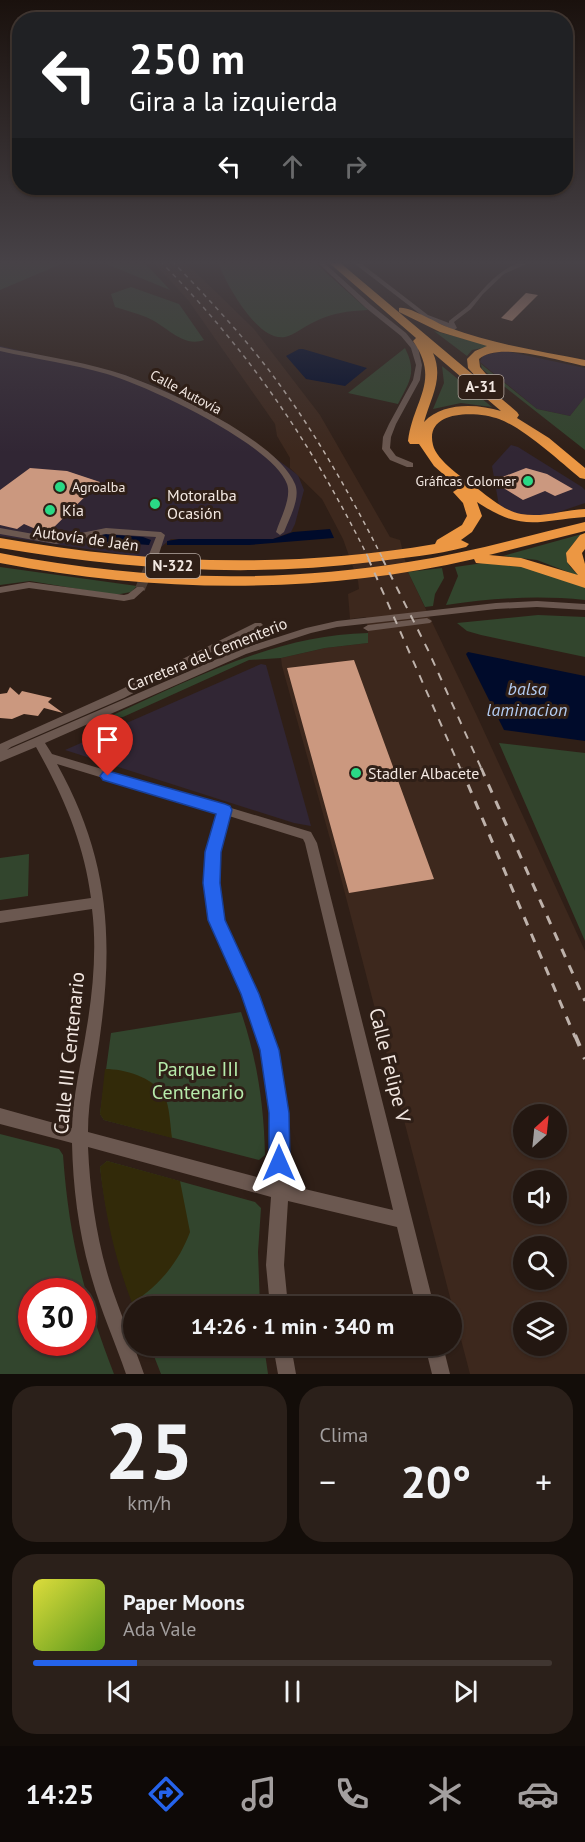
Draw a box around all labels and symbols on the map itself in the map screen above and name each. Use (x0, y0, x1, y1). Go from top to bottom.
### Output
street label: Calle Autovía (147, 366, 225, 418)
road number: A-31 (458, 375, 504, 399)
place label: Gráficas Colomer (415, 472, 516, 490)
marker: Gráficas Colomer (521, 474, 535, 488)
place label: Agroalba (72, 478, 125, 496)
marker: Agroalba (53, 480, 67, 494)
place label: Motoralba Ocasión (167, 485, 237, 523)
marker: Motoralba Ocasión (148, 497, 162, 511)
place label: Kia (62, 500, 84, 520)
marker: Kia (43, 503, 57, 517)
street label: Autovía de Jaén (32, 521, 140, 555)
road number: N-322 (146, 554, 200, 578)
street label: Carretera del Cementerio (124, 613, 290, 695)
water label: balsa laminacion (487, 677, 567, 721)
pin (82, 714, 133, 776)
place label: Stadler Albacete (368, 763, 479, 783)
marker: Stadler Albacete (349, 766, 363, 780)
street label: Calle III Centenario (48, 970, 90, 1136)
street label: Calle Felipe V (363, 1005, 417, 1126)
park label: Parque III Centenario (152, 1056, 244, 1105)
north arrow (513, 1104, 567, 1158)
position arrow (247, 1131, 311, 1195)
speed limit sign: 30 (18, 1278, 96, 1356)

